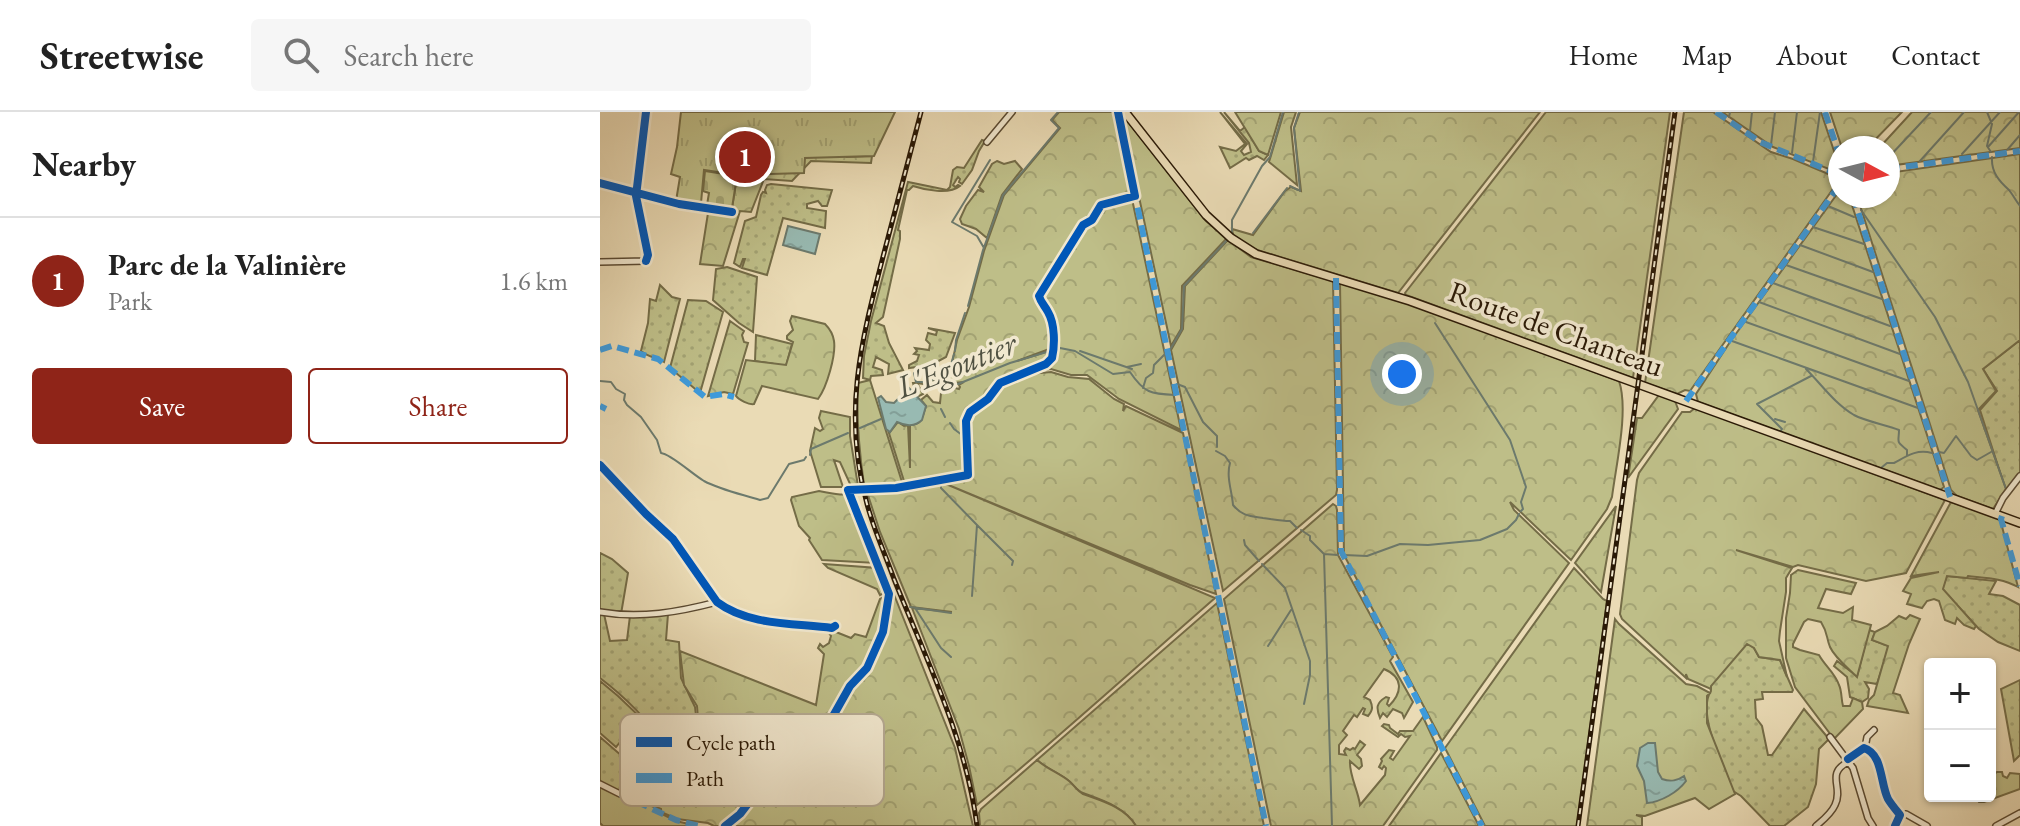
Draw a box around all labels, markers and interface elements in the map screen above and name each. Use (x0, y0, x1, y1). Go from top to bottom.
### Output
search box (251, 19, 811, 91)
text: Streetwise (40, 31, 203, 80)
icon: search (279, 33, 323, 77)
text: Search here (343, 36, 474, 75)
text: Home (1568, 37, 1638, 73)
text: Map (1682, 37, 1732, 73)
text: About (1776, 37, 1847, 73)
text: Contact (1891, 37, 1980, 73)
pin: 1 (719, 127, 771, 187)
north arrow (1828, 136, 1900, 208)
text: Nearby (32, 142, 136, 186)
text: Parc de la Valinière (108, 245, 346, 284)
text: 1 (51, 264, 65, 298)
text: 1.6 km (499, 264, 568, 298)
street label: Route de Chanteau (1444, 272, 1669, 385)
text: Park (108, 284, 152, 318)
water label: L'Egoutier (889, 321, 1024, 409)
your location (1382, 354, 1422, 394)
button: Save (32, 368, 292, 444)
button: Share (308, 368, 568, 444)
map controls (1924, 658, 1996, 802)
button: + (1924, 658, 1996, 730)
legend (620, 714, 884, 806)
text: Cycle path (686, 728, 776, 757)
button: − (1924, 730, 1996, 802)
text: Path (686, 764, 724, 793)

